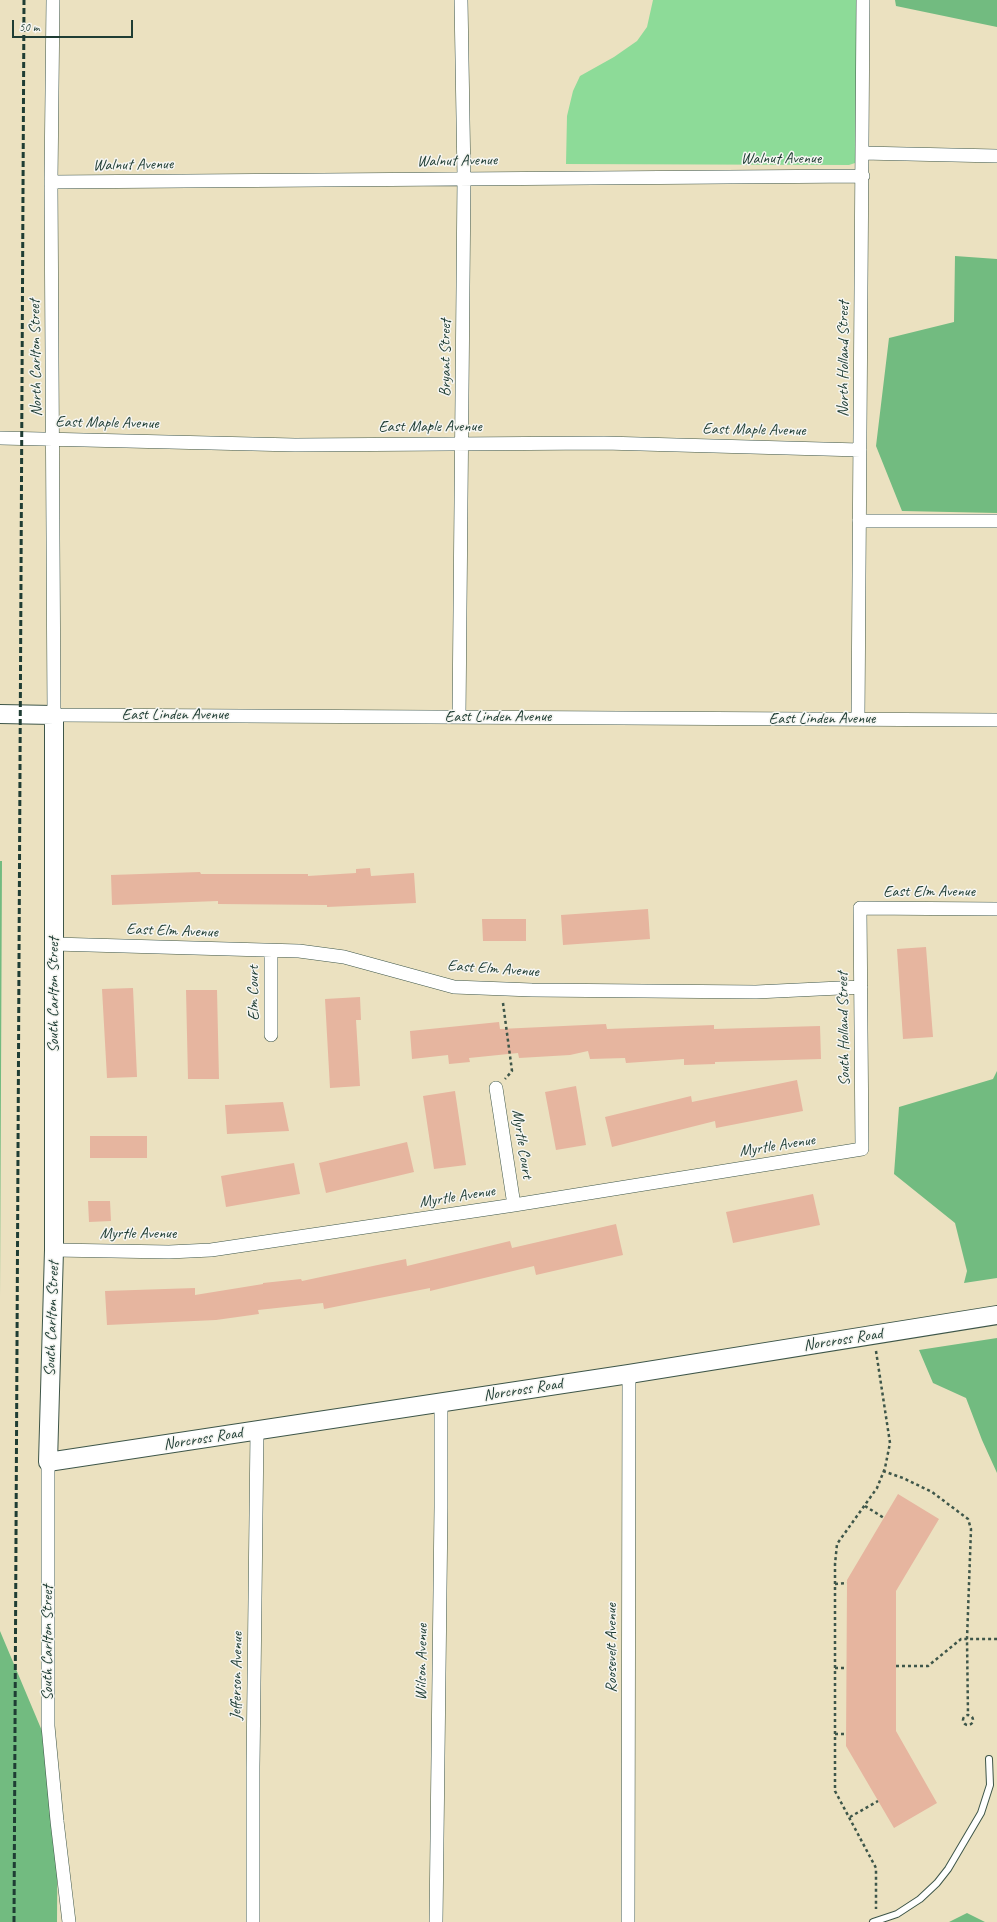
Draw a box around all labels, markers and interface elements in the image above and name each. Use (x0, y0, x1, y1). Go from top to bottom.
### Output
scale bar (14, 12, 135, 38)
text: 50 m (19, 19, 39, 35)
street label: Walnut Avenue (741, 149, 821, 169)
street label: Walnut Avenue (417, 151, 497, 171)
street label: Walnut Avenue (93, 155, 173, 175)
street label: North Carlton Street (25, 299, 47, 417)
street label: North Holland Street (834, 301, 854, 417)
street label: Bryant Street (436, 319, 456, 397)
street label: East Maple Avenue (55, 413, 159, 433)
street label: East Maple Avenue (378, 417, 482, 437)
street label: East Maple Avenue (702, 420, 806, 440)
street label: East Linden Avenue (122, 705, 228, 725)
street label: East Linden Avenue (445, 707, 551, 727)
street label: East Linden Avenue (769, 709, 875, 729)
street label: East Elm Avenue (883, 882, 975, 902)
street label: East Elm Avenue (126, 920, 218, 942)
street label: South Carlton Street (44, 937, 64, 1053)
street label: East Elm Avenue (447, 956, 539, 982)
street label: Elm Court (244, 965, 264, 1021)
street label: South Holland Street (833, 972, 855, 1086)
street label: Myrtle Court (507, 1108, 537, 1180)
street label: Myrtle Avenue (738, 1131, 816, 1161)
street label: Myrtle Avenue (418, 1182, 496, 1212)
street label: Myrtle Avenue (100, 1224, 176, 1244)
street label: South Carlton Street (40, 1261, 64, 1377)
street label: Norcross Road (802, 1324, 884, 1356)
street label: Norcross Road (482, 1374, 564, 1406)
street label: Norcross Road (162, 1423, 244, 1455)
street label: South Carlton Street (38, 1585, 58, 1701)
street label: Roosevelt Avenue (602, 1603, 622, 1693)
street label: Wilson Avenue (412, 1624, 432, 1700)
street label: Jefferson Avenue (227, 1632, 247, 1720)

